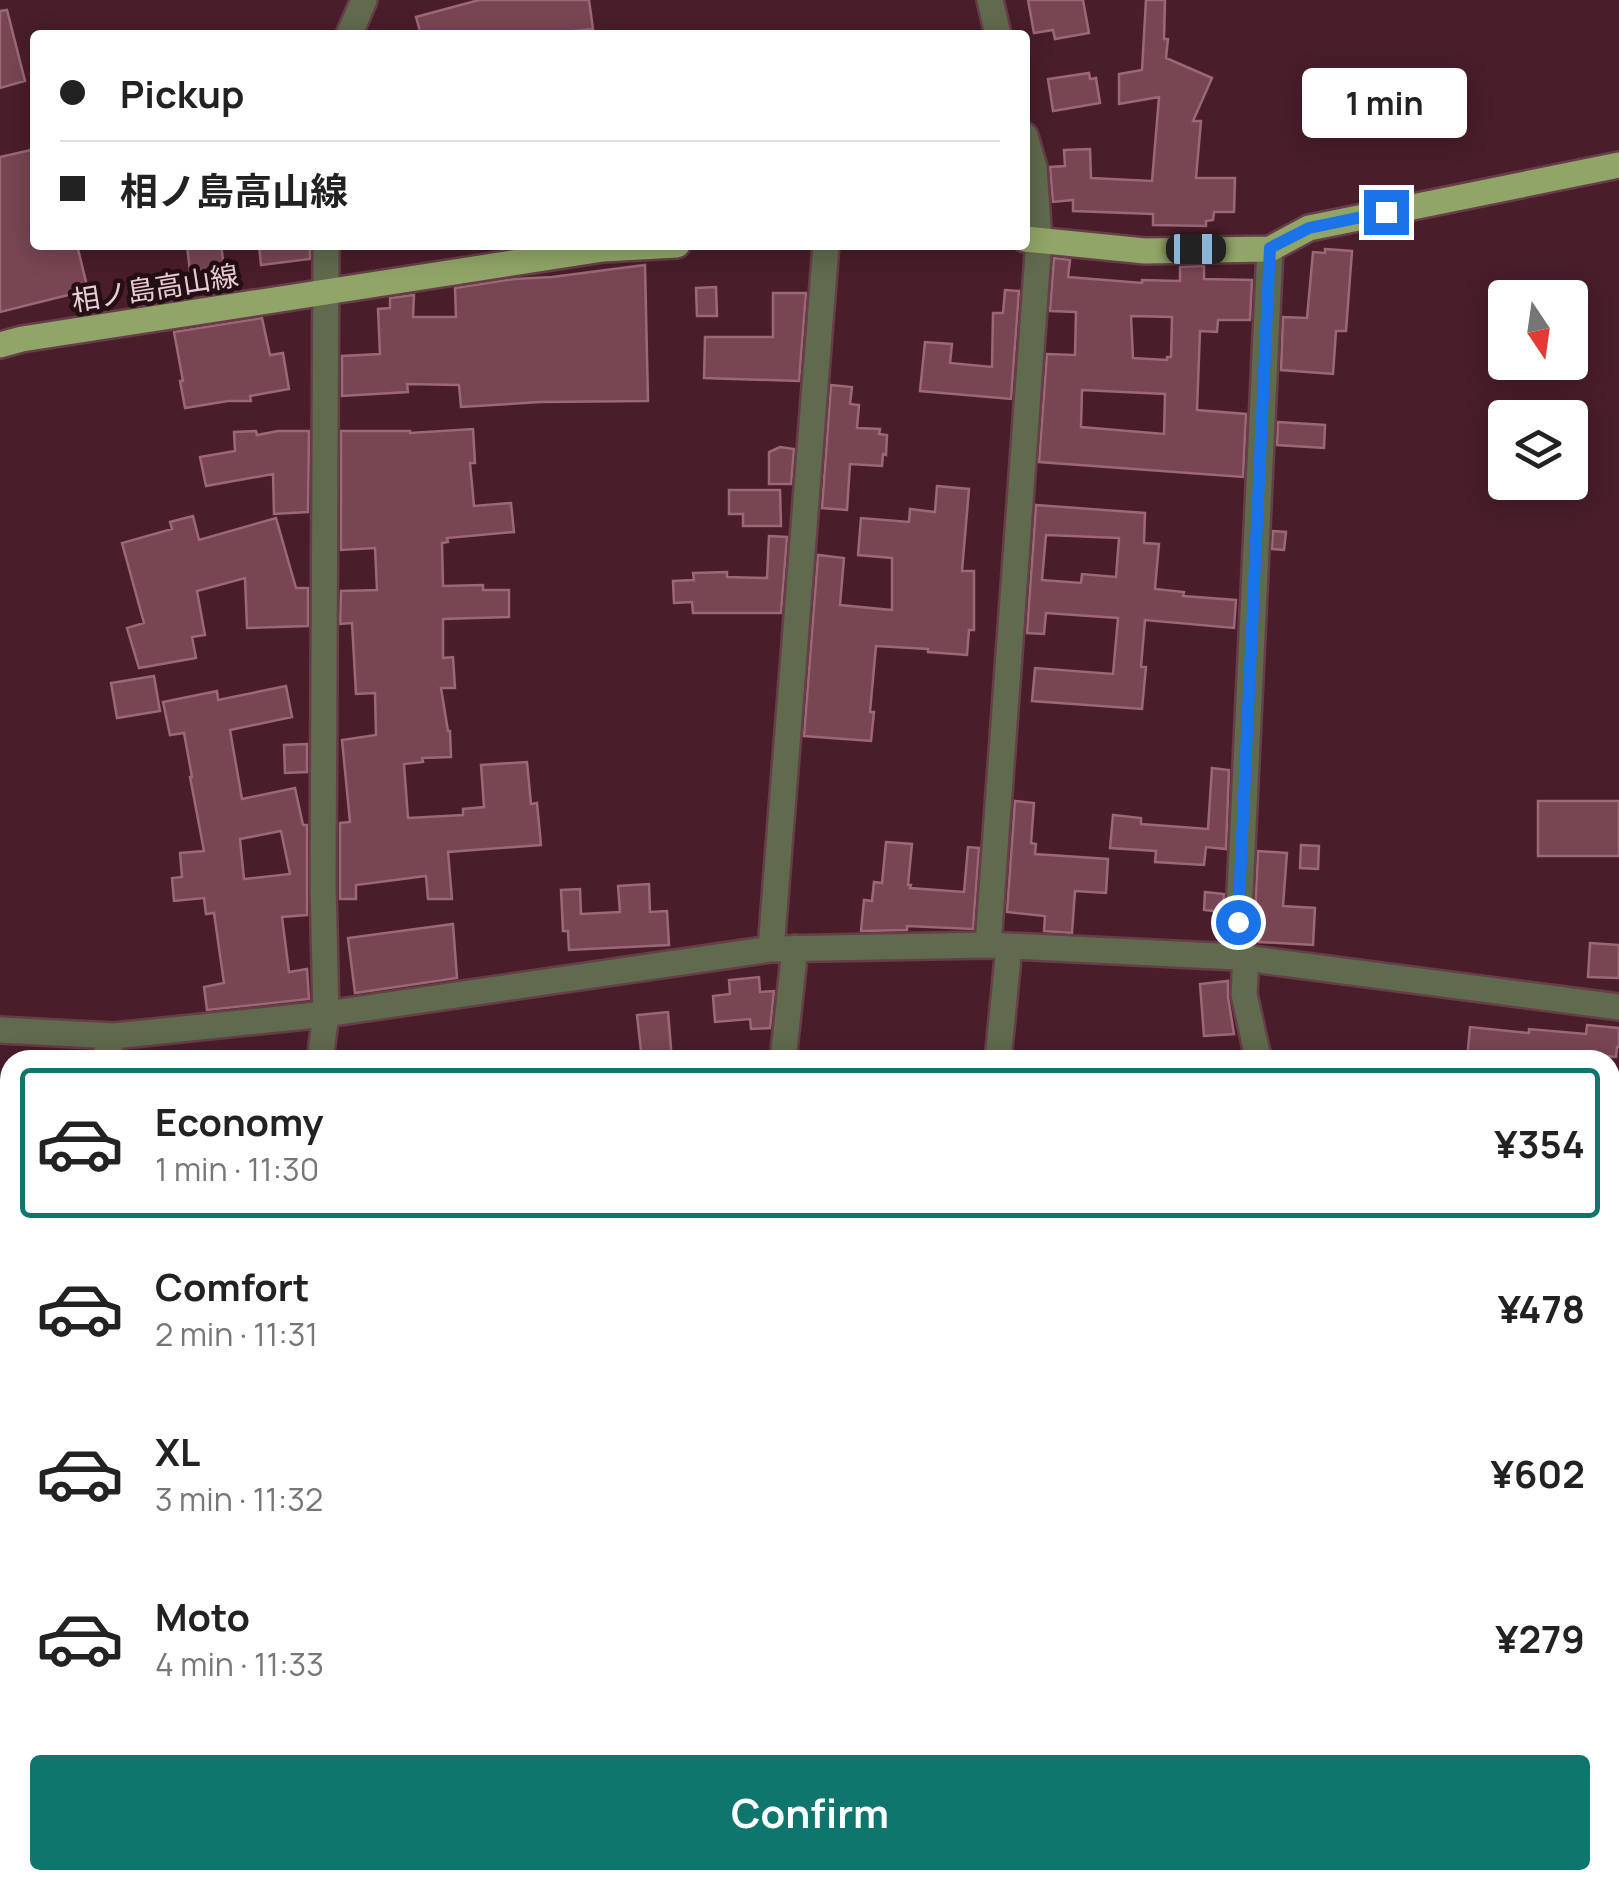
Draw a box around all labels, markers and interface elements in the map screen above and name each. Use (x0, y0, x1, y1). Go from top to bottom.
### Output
text: Pickup (120, 67, 244, 119)
callout: 1 min (1304, 67, 1468, 137)
text: 1 min (1345, 81, 1424, 125)
text: 相ノ島高山線 (120, 164, 348, 216)
route end (1364, 190, 1409, 235)
car (1166, 234, 1226, 264)
street label: 相ノ島高山線 (69, 255, 241, 319)
north arrow (1488, 280, 1588, 380)
map controls (1488, 280, 1588, 500)
button: layers (1488, 400, 1588, 500)
route start (1216, 900, 1261, 945)
text: Economy (155, 1095, 324, 1147)
icon: car (35, 1098, 125, 1188)
text: ¥354 (1494, 1117, 1585, 1169)
text: 1 min · 11:30 (155, 1147, 319, 1191)
text: Comfort (155, 1260, 309, 1312)
icon: car (35, 1263, 125, 1353)
text: ¥478 (1498, 1282, 1585, 1334)
text: 2 min · 11:31 (155, 1312, 318, 1356)
text: XL (155, 1425, 200, 1477)
icon: car (35, 1428, 125, 1518)
text: ¥602 (1491, 1447, 1585, 1499)
text: 3 min · 11:32 (155, 1477, 323, 1521)
text: Moto (155, 1590, 250, 1642)
icon: car (35, 1593, 125, 1683)
text: ¥279 (1495, 1612, 1585, 1664)
text: 4 min · 11:33 (155, 1642, 324, 1686)
button: Confirm (30, 1755, 1590, 1870)

